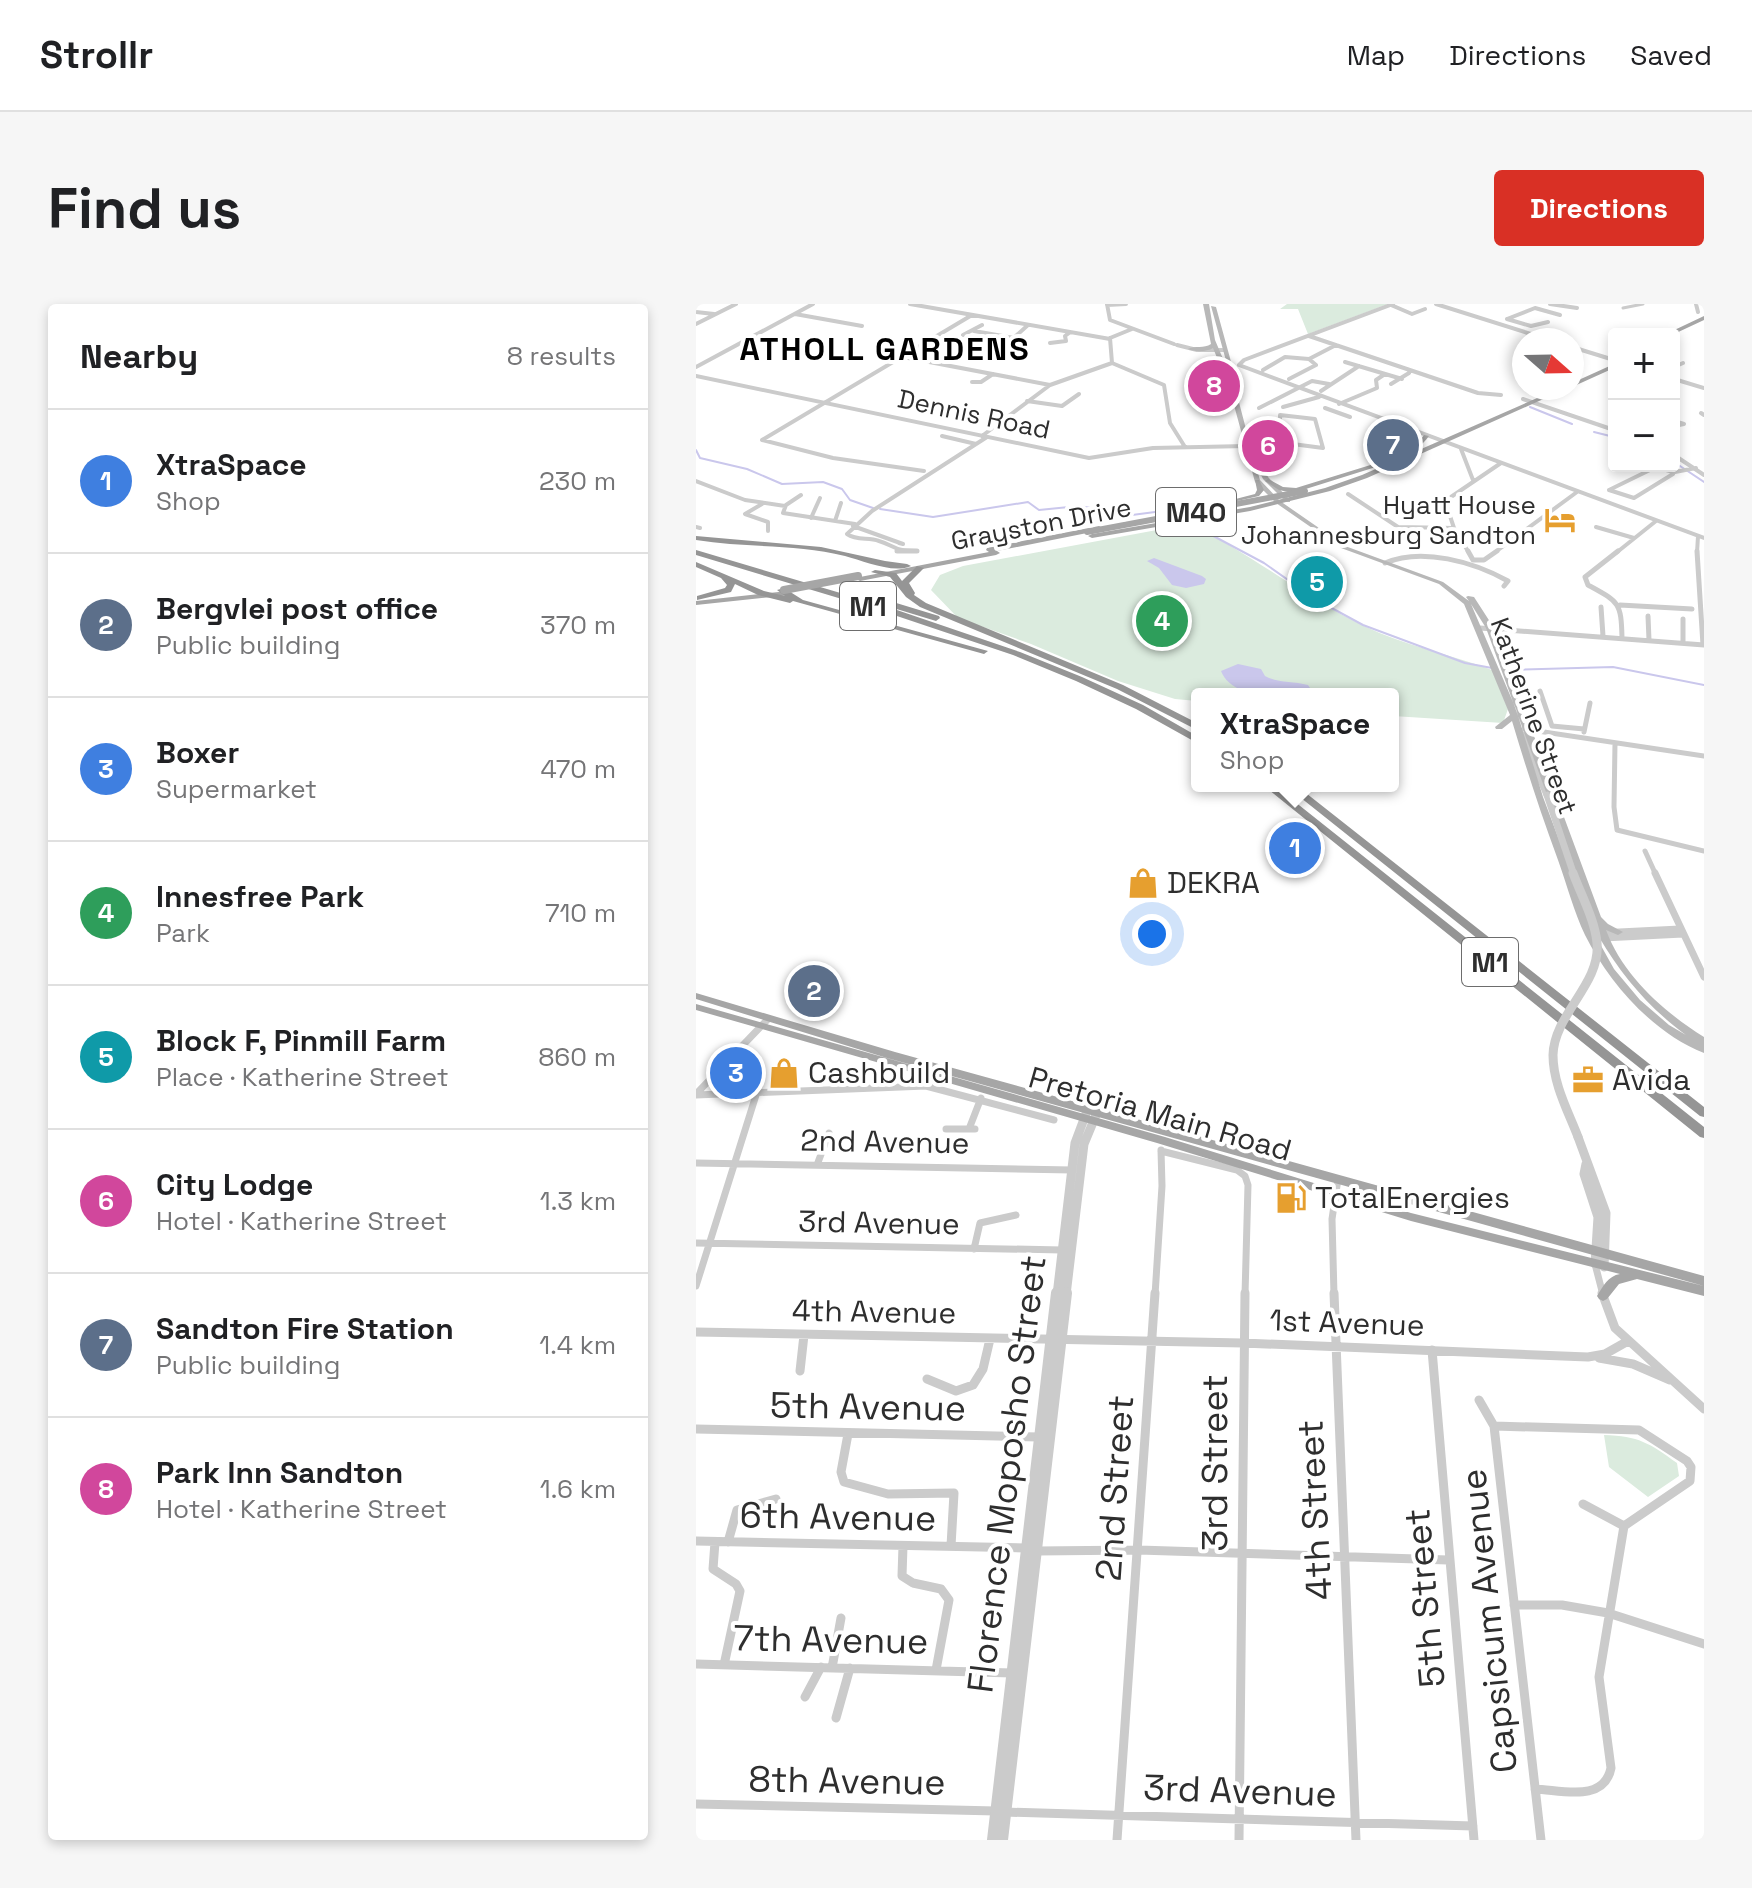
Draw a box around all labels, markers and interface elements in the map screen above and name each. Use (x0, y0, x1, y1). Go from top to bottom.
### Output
text: Strollr (40, 31, 153, 79)
text: Map (1347, 37, 1405, 73)
text: Directions (1449, 37, 1586, 73)
text: Saved (1630, 37, 1712, 73)
button: Directions (1494, 170, 1704, 246)
text: Find us (48, 173, 241, 244)
north arrow (1512, 328, 1584, 400)
map controls (1608, 328, 1680, 472)
button: + (1608, 328, 1680, 400)
district label: ATHOLL GARDENS (739, 329, 1031, 369)
text: Nearby (80, 335, 198, 378)
text: 8 results (507, 339, 616, 373)
pin: 8 (1188, 356, 1240, 416)
street label: Dennis Road (895, 381, 1053, 447)
button: − (1608, 400, 1680, 472)
pin: 7 (1367, 415, 1419, 475)
pin: 6 (1242, 416, 1294, 476)
text: XtraSpace (156, 445, 307, 484)
text: 1 (100, 464, 112, 498)
text: 230 m (539, 464, 616, 498)
text: Shop (156, 484, 221, 518)
road number: M40 (1156, 488, 1236, 536)
place label: Hyatt House Johannesburg Sandton (1241, 488, 1536, 552)
street label: Grayston Drive (948, 490, 1134, 558)
hotel icon: Hyatt House Johannesburg Sandton (1543, 503, 1577, 537)
pin: 5 (1291, 552, 1343, 612)
road number: M1 (840, 582, 896, 630)
text: Bergvlei post office (156, 589, 438, 628)
pin: 4 (1136, 591, 1188, 651)
text: 2 (98, 608, 114, 642)
text: 370 m (540, 608, 616, 642)
street label: Katherine Street (1483, 613, 1585, 819)
text: Public building (156, 628, 340, 662)
popup (1191, 688, 1399, 792)
text: XtraSpace (1220, 704, 1370, 743)
text: Boxer (156, 733, 239, 772)
text: Shop (1220, 743, 1284, 777)
text: 3 (98, 752, 114, 786)
text: 470 m (540, 752, 616, 786)
text: Supermarket (156, 772, 317, 806)
pin: 1 (1269, 818, 1321, 878)
place label: DEKRA (1167, 863, 1260, 902)
shop icon: DEKRA (1126, 866, 1160, 900)
text: Innesfree Park (156, 877, 364, 916)
text: 4 (98, 896, 114, 930)
text: 710 m (545, 896, 616, 930)
your location (1132, 914, 1172, 954)
text: Park (156, 916, 210, 950)
road number: M1 (1462, 938, 1518, 986)
pin: 2 (788, 961, 840, 1021)
text: Block F, Pinmill Farm (156, 1021, 446, 1060)
text: 5 (98, 1040, 114, 1074)
text: 860 m (538, 1040, 616, 1074)
pin: 3 (710, 1043, 762, 1103)
place label: Cashbuild (808, 1053, 950, 1092)
shop icon: Cashbuild (767, 1056, 801, 1090)
street label: Pretoria Main Road (1024, 1057, 1296, 1170)
text: Place · Katherine Street (156, 1060, 449, 1094)
place label: Avida (1612, 1060, 1690, 1099)
office icon: Avida (1571, 1063, 1605, 1097)
street label: 2nd Avenue (800, 1121, 970, 1162)
text: City Lodge (156, 1165, 313, 1204)
place label: TotalEnergies (1315, 1178, 1510, 1217)
fuel station icon: TotalEnergies (1274, 1181, 1308, 1215)
text: 6 (98, 1184, 114, 1218)
text: 1.3 km (540, 1184, 616, 1218)
street label: 3rd Avenue (798, 1202, 960, 1243)
text: Hotel · Katherine Street (156, 1204, 447, 1238)
street label: Florence Moposho Street (957, 1253, 1057, 1695)
street label: 4th Avenue (792, 1291, 956, 1332)
street label: 1st Avenue (1269, 1300, 1425, 1345)
text: Sandton Fire Station (156, 1309, 454, 1348)
text: 7 (99, 1328, 113, 1362)
text: 1.4 km (539, 1328, 616, 1362)
text: Public building (156, 1348, 340, 1382)
street label: 3rd Street (1192, 1374, 1238, 1552)
street label: 5th Avenue (770, 1382, 966, 1432)
street label: 2nd Street (1086, 1394, 1144, 1583)
street label: 4th Street (1287, 1419, 1343, 1601)
text: Park Inn Sandton (156, 1453, 403, 1492)
street label: Capsicum Avenue (1450, 1467, 1528, 1775)
text: 8 (98, 1472, 114, 1506)
text: 1.6 km (540, 1472, 616, 1506)
text: Hotel · Katherine Street (156, 1492, 447, 1526)
street label: 6th Avenue (739, 1492, 937, 1542)
street label: 5th Street (1394, 1507, 1456, 1689)
street label: 7th Avenue (733, 1615, 929, 1665)
street label: 8th Avenue (748, 1756, 946, 1806)
street label: 3rd Avenue (1142, 1765, 1338, 1817)

